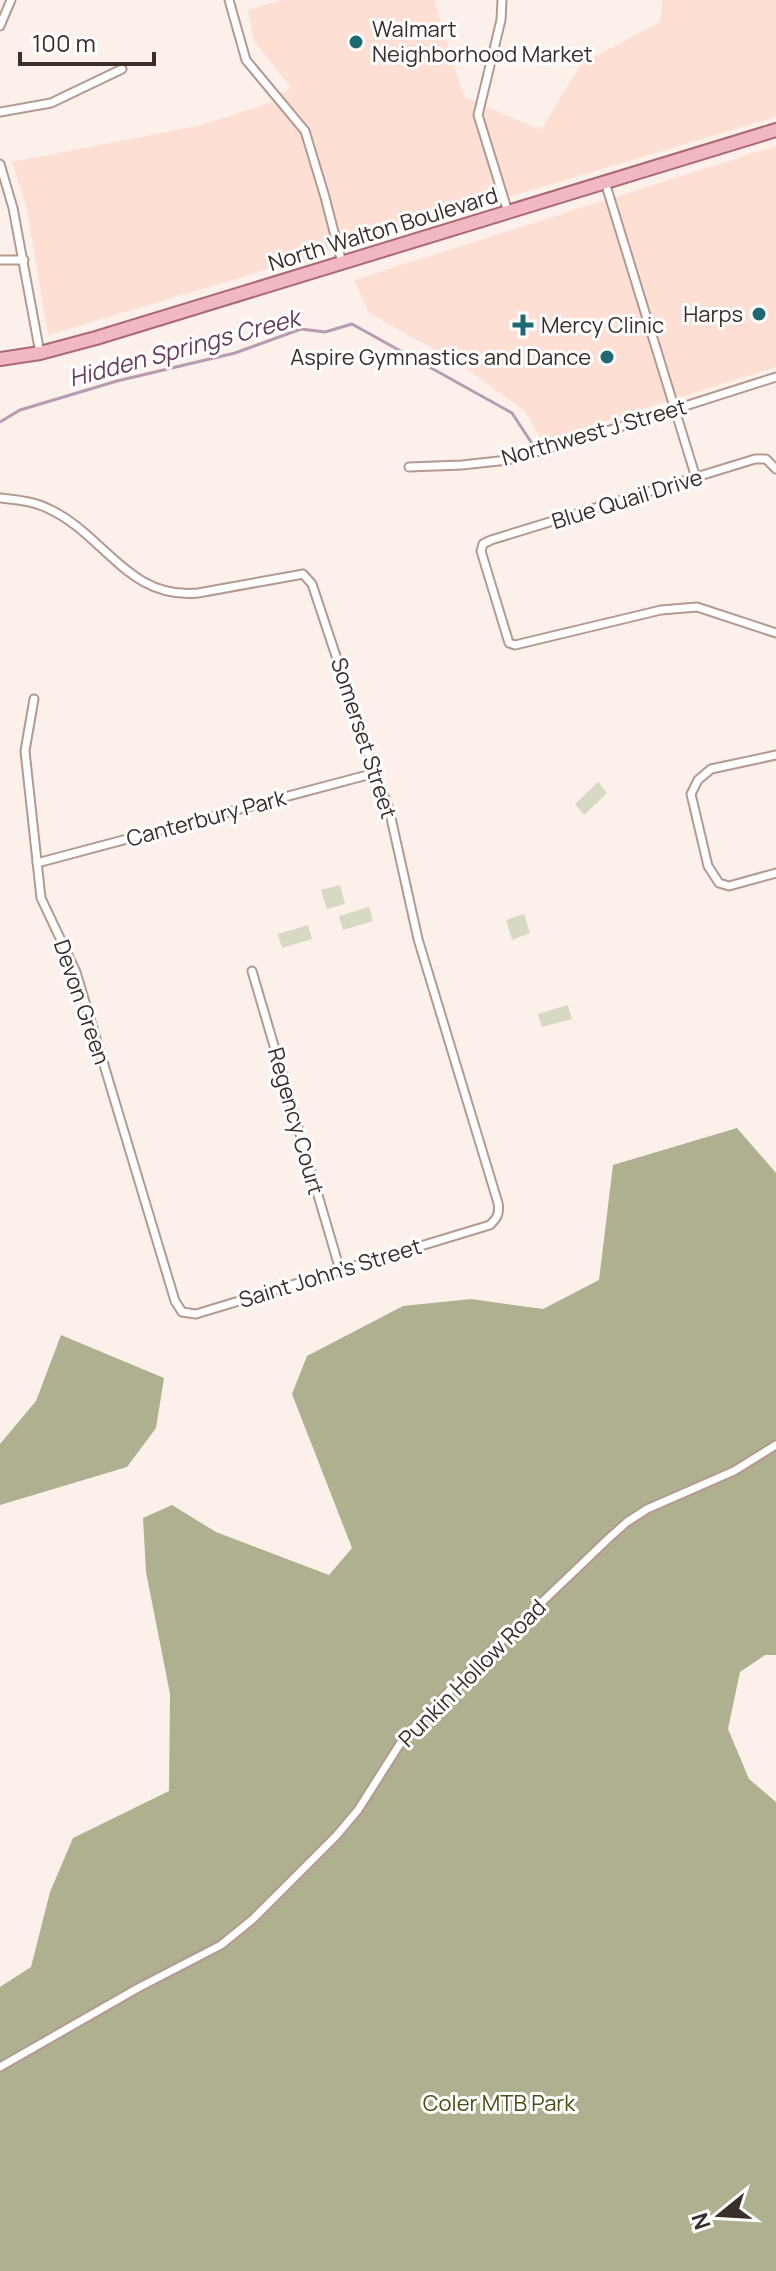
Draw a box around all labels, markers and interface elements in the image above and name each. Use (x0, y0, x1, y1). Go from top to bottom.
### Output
place label: Walmart Neighborhood Market (372, 14, 593, 69)
scale bar (20, 16, 154, 66)
text: 100 m (32, 26, 96, 59)
marker: Walmart Neighborhood Market (347, 33, 365, 51)
street label: North Walton Boulevard (264, 180, 502, 278)
water label: Hidden Springs Creek (65, 299, 306, 394)
place label: Harps (683, 299, 743, 329)
marker: Harps (750, 305, 768, 323)
place label: Mercy Clinic (541, 310, 664, 340)
marker: Mercy Clinic (512, 314, 534, 336)
place label: Aspire Gymnastics and Dance (290, 342, 591, 372)
marker: Aspire Gymnastics and Dance (598, 348, 616, 366)
street label: Northwest J Street (498, 391, 690, 473)
street label: Blue Quail Drive (548, 462, 706, 536)
street label: Somerset Street (324, 654, 404, 823)
street label: Canterbury Park (123, 782, 290, 854)
street label: Devon Green (47, 936, 117, 1068)
street label: Regency Court (261, 1044, 331, 1198)
street label: Saint John's Street (235, 1231, 425, 1315)
street label: Punkin Hollow Road (392, 1593, 552, 1753)
park label: Coler MTB Park (423, 2088, 576, 2118)
north arrow (680, 2175, 760, 2255)
text: N (684, 2209, 718, 2233)

